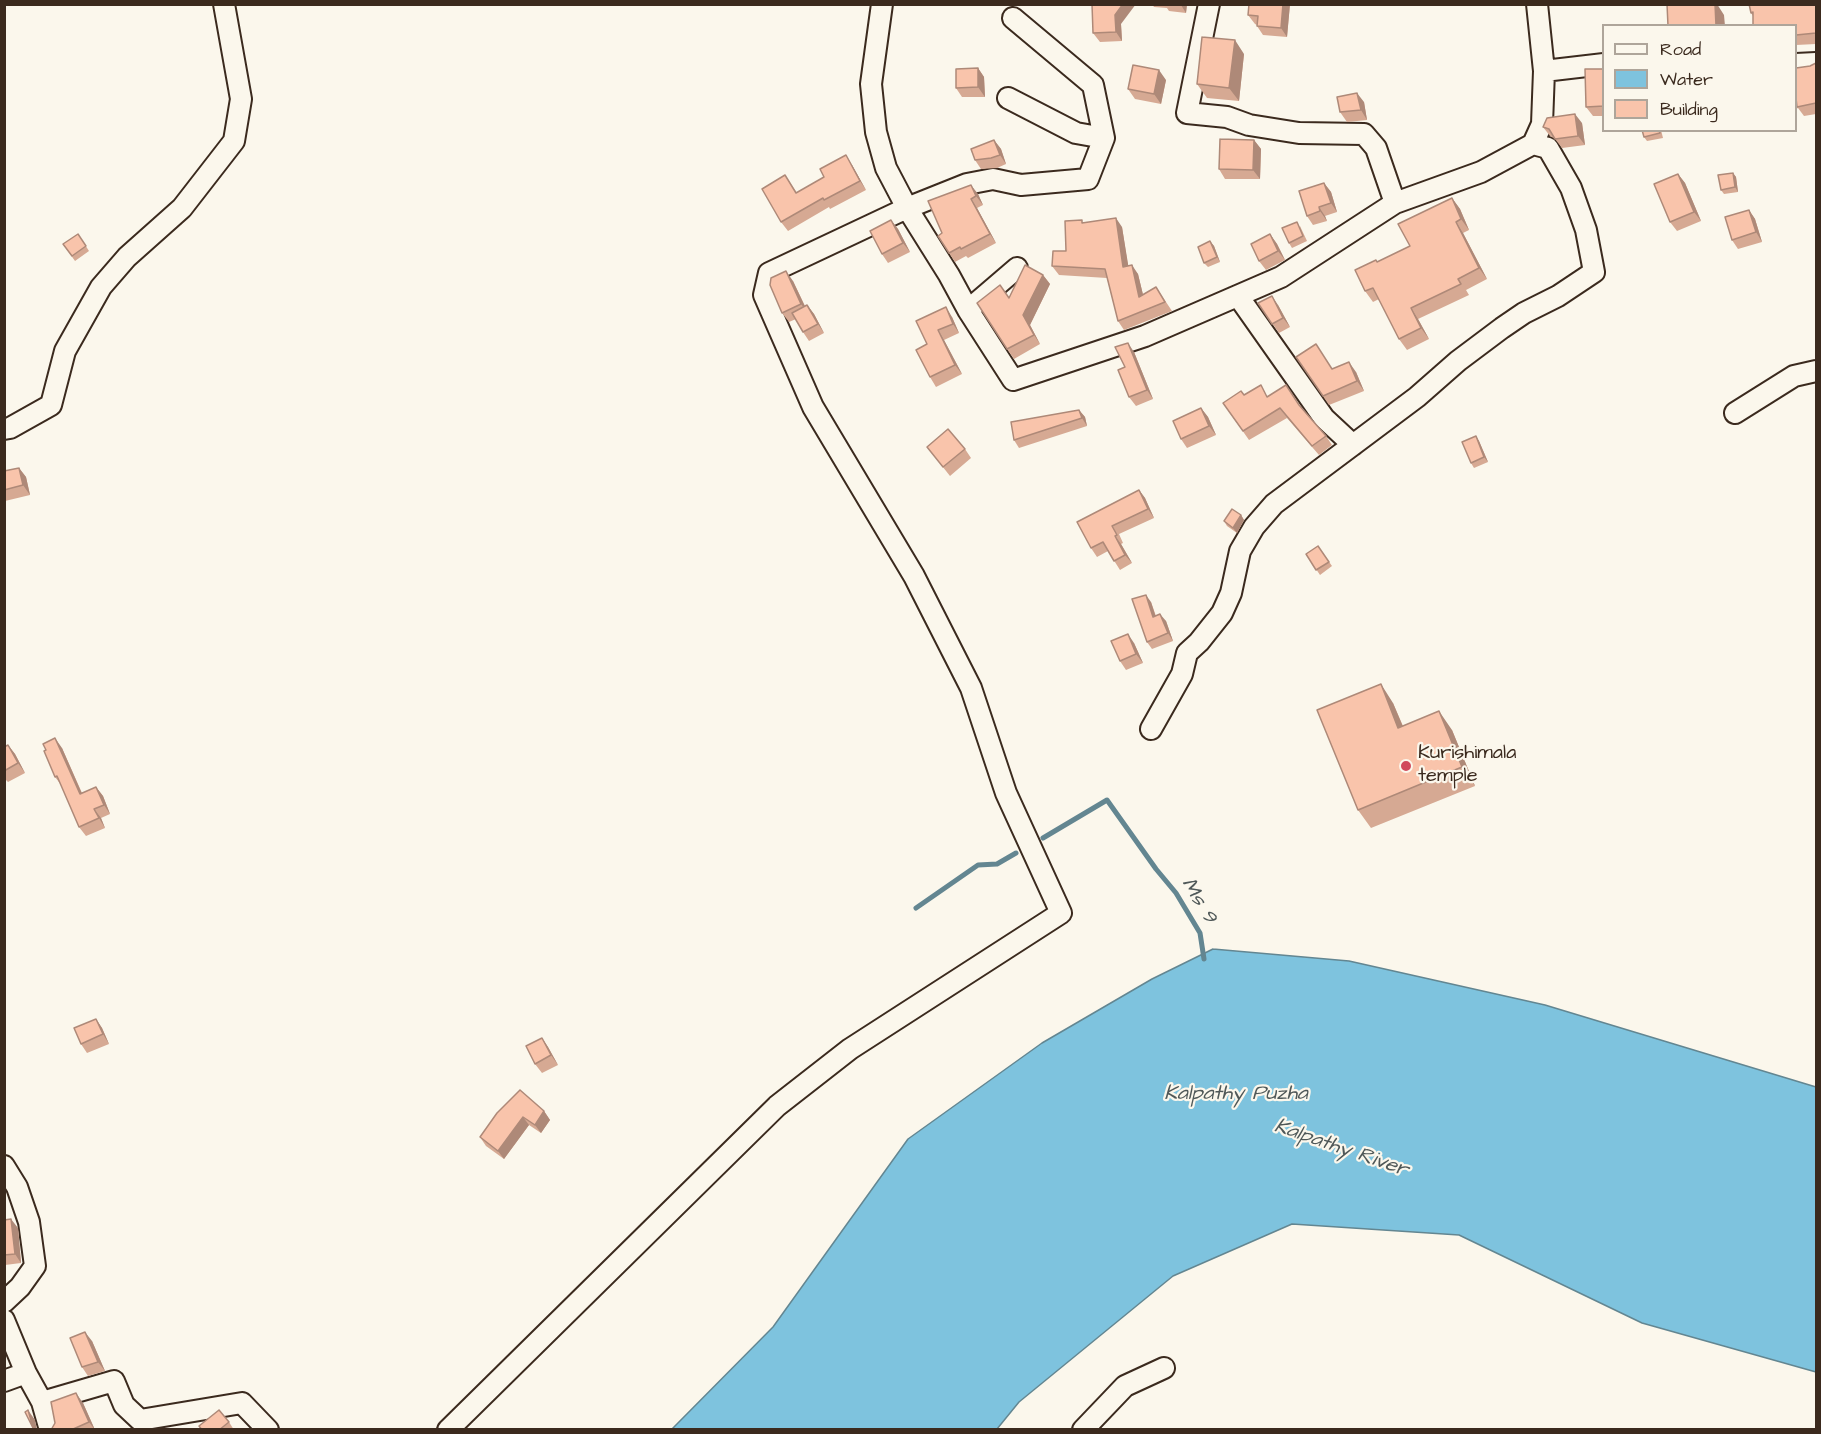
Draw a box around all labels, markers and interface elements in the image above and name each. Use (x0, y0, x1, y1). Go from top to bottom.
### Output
legend (1602, 24, 1797, 132)
text: Road (1660, 37, 1701, 62)
text: Water (1660, 67, 1713, 92)
text: Building (1660, 97, 1718, 122)
place label: Kurishimala temple (1418, 742, 1516, 789)
marker: Kurishimala temple (1399, 759, 1413, 773)
water label: Ms 9 (1175, 874, 1221, 928)
water label: Kalpathy Puzha (1164, 1082, 1308, 1108)
water label: Kalpathy River (1271, 1114, 1411, 1184)

